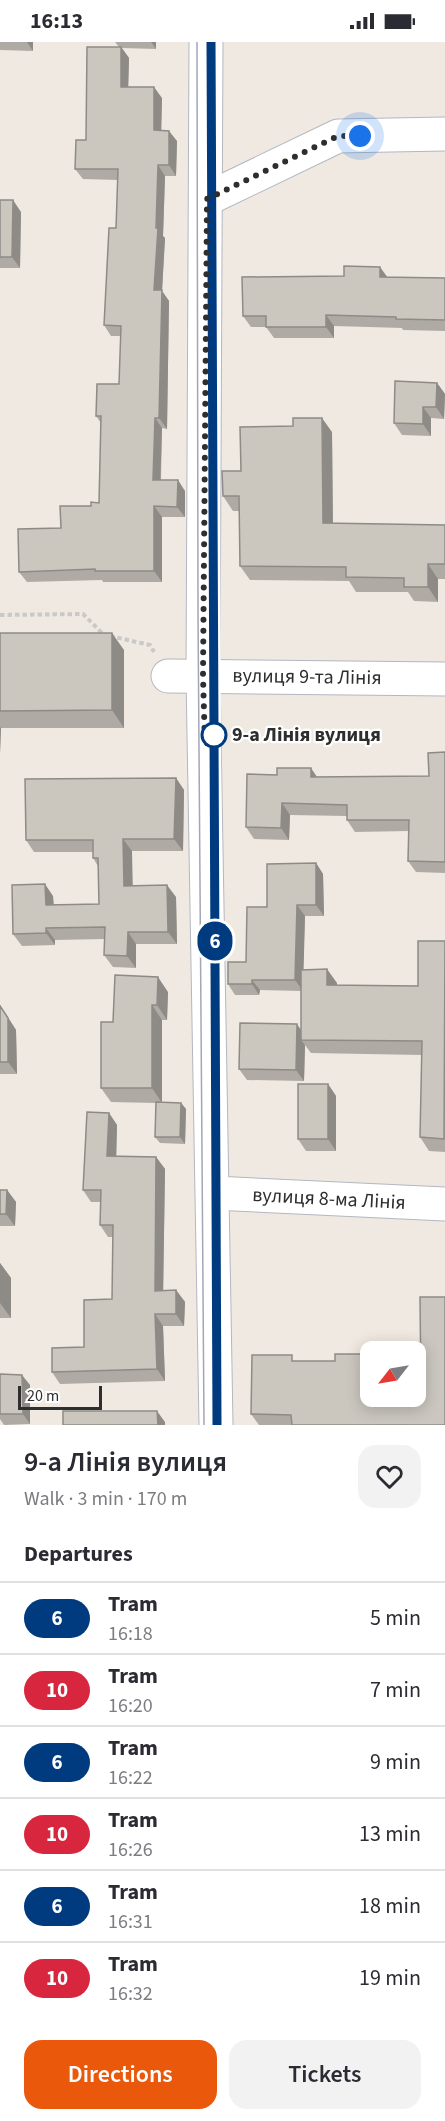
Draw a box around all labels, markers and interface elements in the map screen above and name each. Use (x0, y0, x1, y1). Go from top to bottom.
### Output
text: 16:13 (30, 5, 83, 37)
your location (345, 121, 375, 151)
street label: вулиця 9-та Лінія (232, 662, 382, 692)
place label: 9-а Лінія вулиця (232, 721, 381, 749)
marker: 9-а Лінія вулиця (201, 722, 227, 748)
line badge: 6 (196, 922, 234, 960)
text: 6 (209, 926, 221, 956)
street label: вулиця 8-ма Лінія (252, 1181, 406, 1217)
north arrow (360, 1341, 426, 1407)
map controls (360, 1341, 426, 1407)
scale bar (18, 1383, 102, 1410)
text: 20 m (27, 1385, 59, 1407)
text: 9-а Лінія вулиця (24, 1442, 227, 1482)
button: heart (358, 1445, 421, 1508)
text: Walk · 3 min · 170 m (24, 1485, 187, 1513)
text: Departures (24, 1538, 133, 1570)
text: Tram (108, 1588, 158, 1620)
text: 5 min (370, 1602, 421, 1634)
text: 6 (51, 1603, 63, 1633)
text: 16:18 (108, 1620, 153, 1648)
text: Tram (108, 1660, 158, 1692)
text: 7 min (370, 1674, 421, 1706)
text: 10 (46, 1675, 68, 1705)
text: 16:20 (108, 1692, 153, 1720)
text: Tram (108, 1732, 158, 1764)
text: 9 min (370, 1746, 421, 1778)
text: 6 (51, 1747, 63, 1777)
text: 16:22 (108, 1764, 153, 1792)
text: Tram (108, 1804, 158, 1836)
text: 13 min (359, 1818, 421, 1850)
text: 10 (46, 1819, 68, 1849)
text: 16:26 (108, 1836, 153, 1864)
text: Tram (108, 1876, 158, 1908)
text: 18 min (359, 1890, 421, 1922)
text: 6 (51, 1891, 63, 1921)
text: 16:31 (108, 1908, 153, 1936)
text: Tram (108, 1948, 158, 1980)
text: 19 min (359, 1962, 421, 1994)
text: 10 (46, 1963, 68, 1993)
text: 16:32 (108, 1980, 153, 2008)
button: Directions (24, 2040, 217, 2109)
button: Tickets (229, 2040, 421, 2109)

